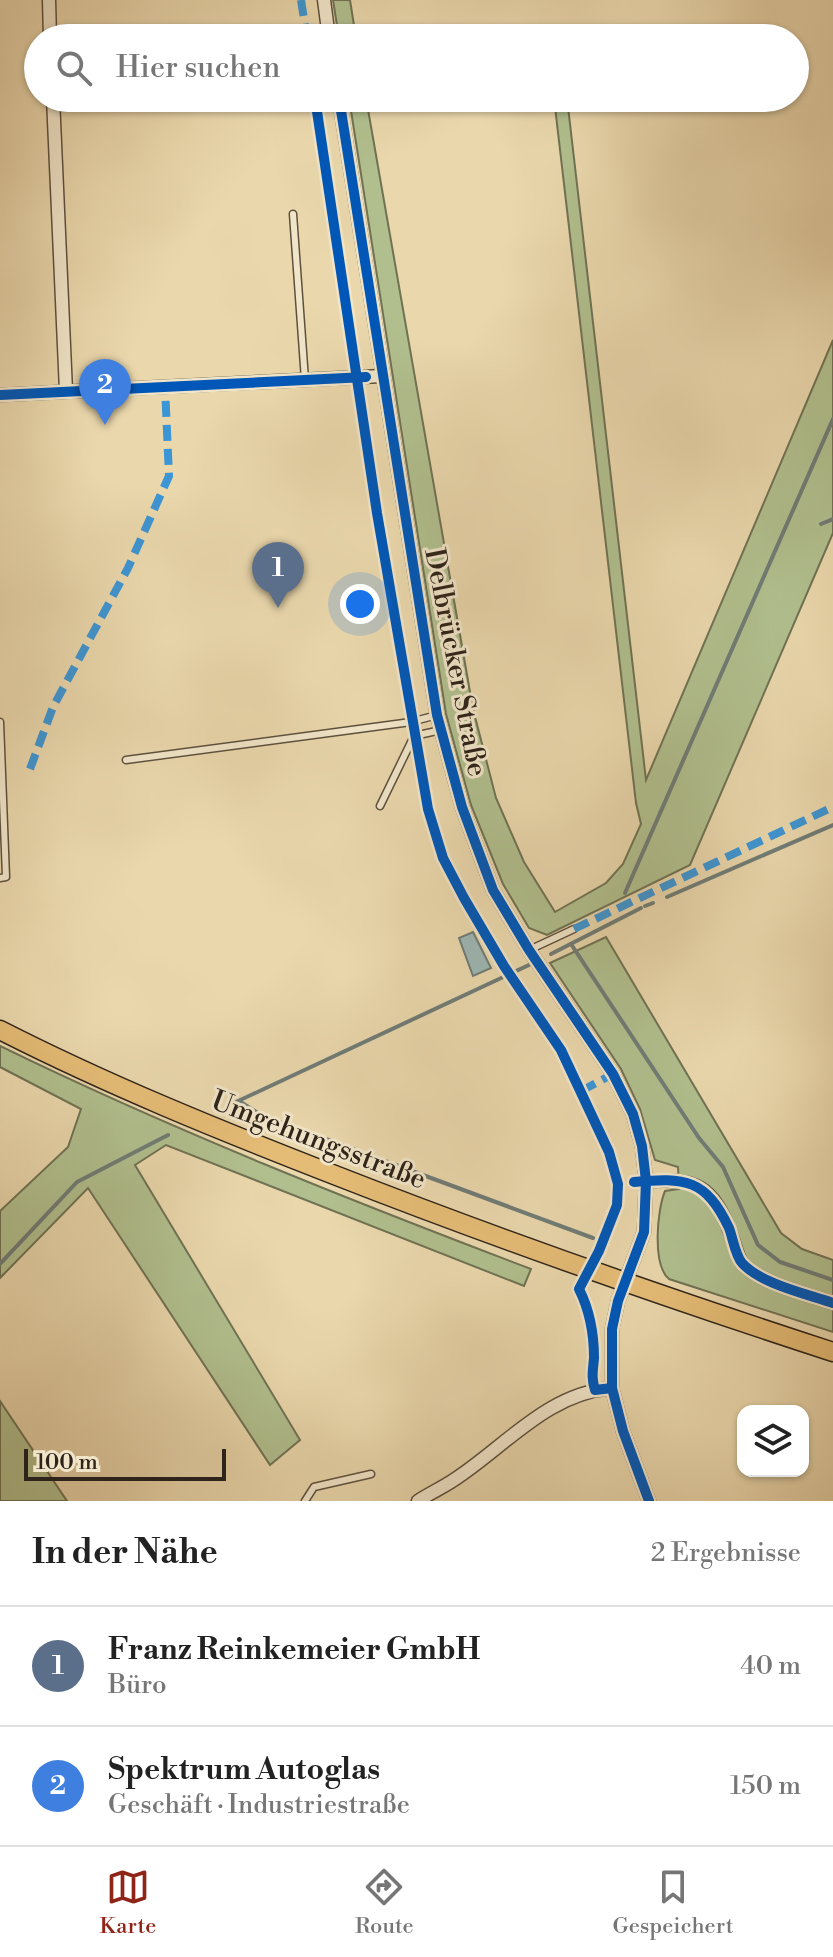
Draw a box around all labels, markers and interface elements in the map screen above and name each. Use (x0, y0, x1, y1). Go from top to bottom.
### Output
search box (24, 24, 809, 112)
icon: search (52, 46, 96, 90)
text: Hier suchen (116, 49, 280, 87)
pin: 2 (79, 359, 131, 425)
pin: 1 (252, 542, 304, 608)
street label: Delbrücker Straße (416, 545, 495, 779)
your location (340, 584, 380, 624)
street label: Umgehungsstraße (206, 1083, 431, 1197)
map controls (737, 1405, 809, 1477)
button: layers (737, 1405, 809, 1477)
scale bar (24, 1445, 226, 1481)
text: 100 m (36, 1449, 98, 1476)
text: In der Nähe (32, 1532, 218, 1574)
text: 2 Ergebnisse (651, 1537, 801, 1569)
text: Franz Reinkemeier GmbH (108, 1631, 480, 1669)
text: 1 (52, 1650, 64, 1682)
text: 40 m (740, 1650, 801, 1682)
text: Büro (108, 1669, 167, 1701)
text: Spektrum Autoglas (108, 1751, 380, 1789)
text: 2 (50, 1770, 66, 1802)
text: 150 m (730, 1770, 801, 1802)
text: Geschäft · Industriestraße (108, 1789, 410, 1821)
tab: Karte (99, 1865, 156, 1940)
tab: Route (355, 1865, 414, 1940)
tab: Gespeichert (612, 1865, 734, 1940)

